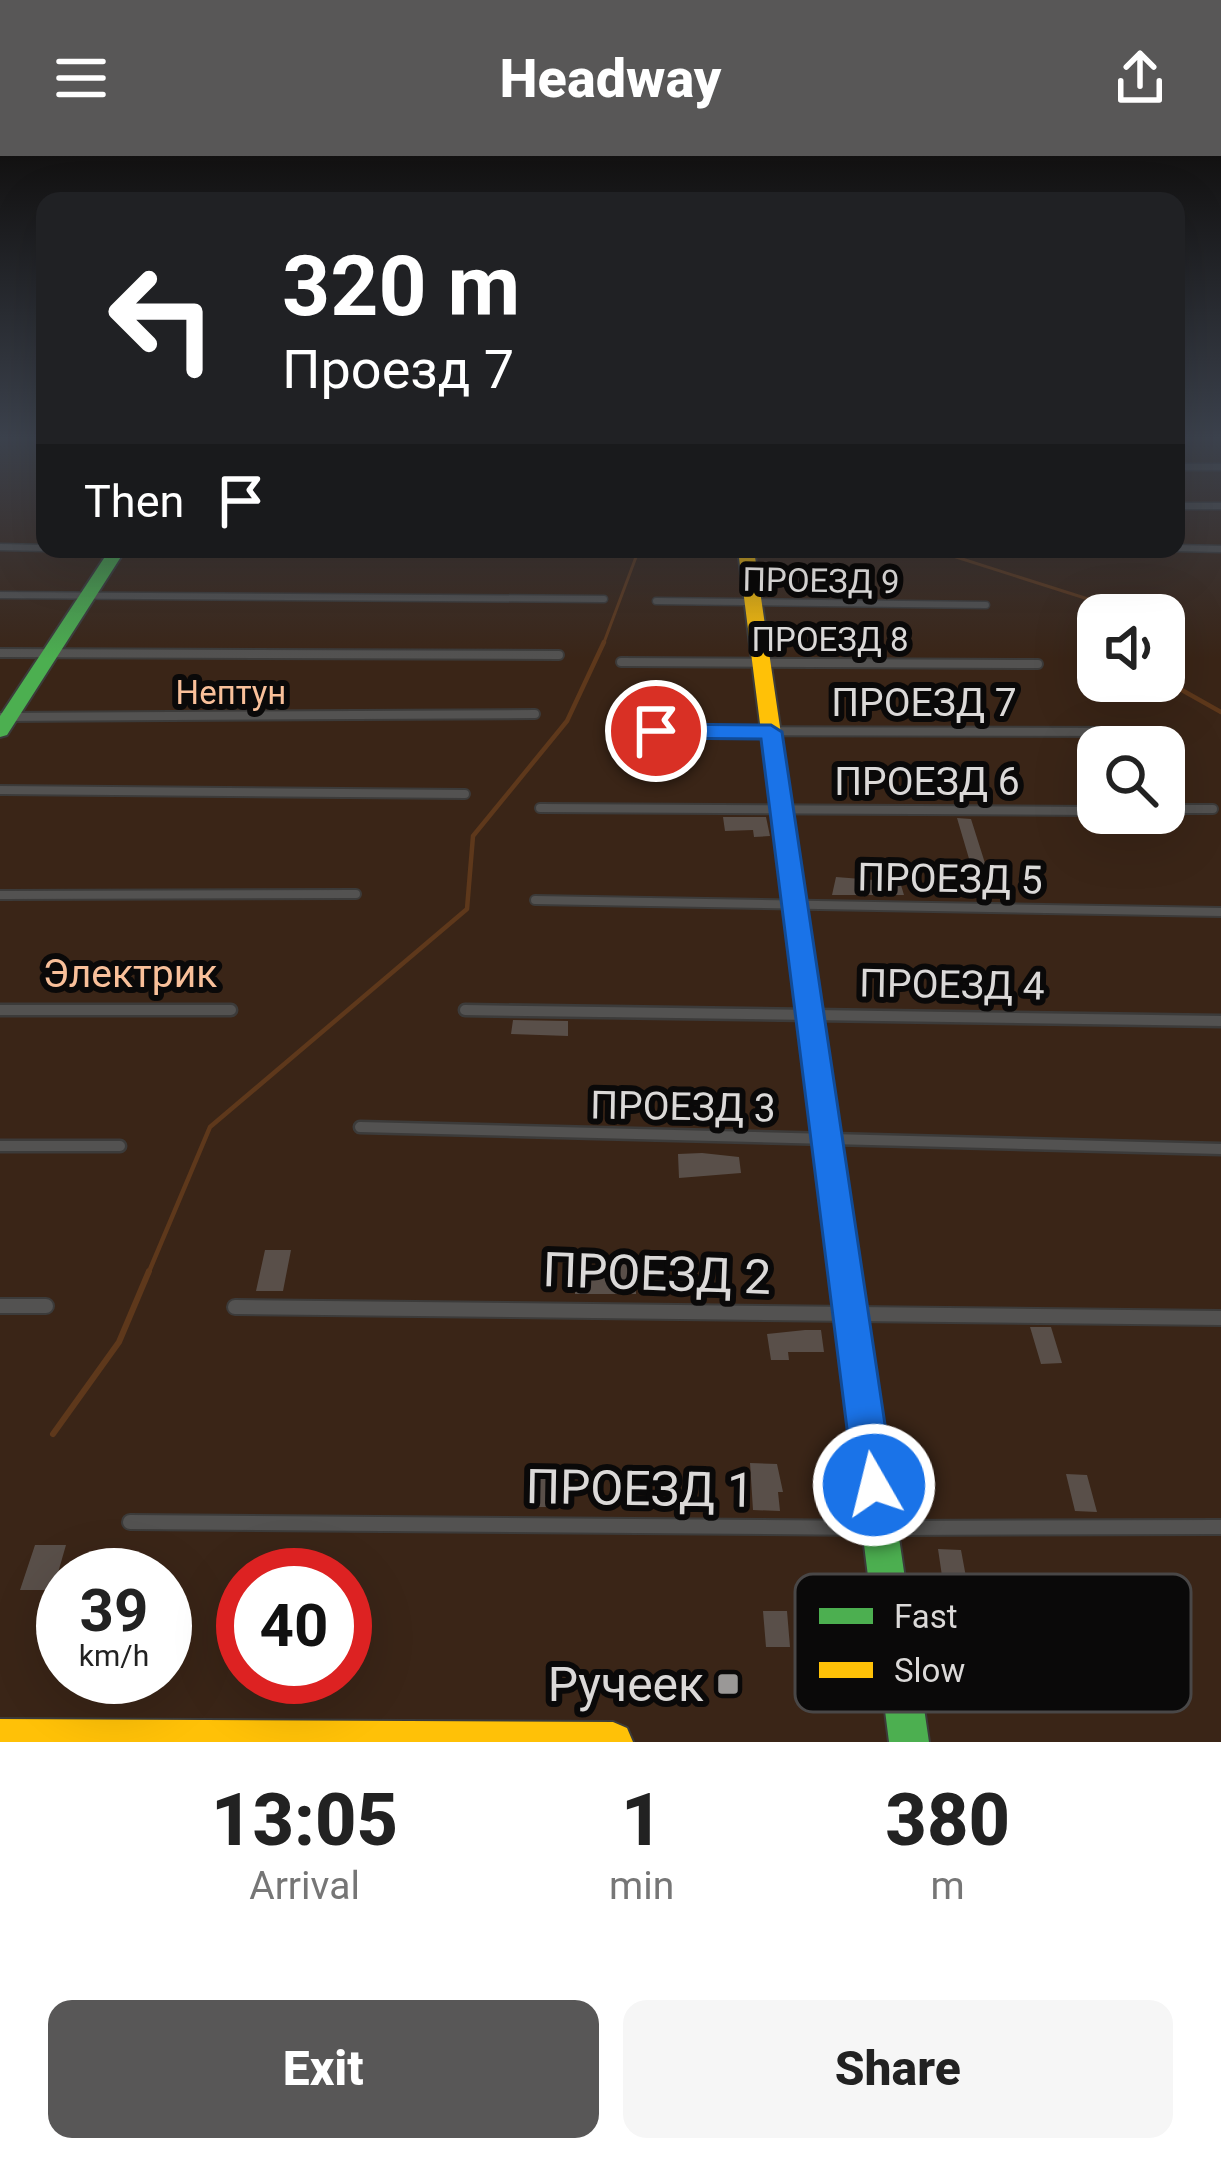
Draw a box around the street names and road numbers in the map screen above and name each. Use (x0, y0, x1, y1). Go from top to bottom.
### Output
street label: ПРОЕЗД 9 (742, 560, 900, 601)
street label: ПРОЕЗД 8 (752, 620, 908, 659)
street label: ПРОЕЗД 7 (831, 680, 1017, 726)
street label: ПРОЕЗД 6 (834, 759, 1020, 805)
street label: ПРОЕЗД 5 (857, 854, 1043, 904)
street label: ПРОЕЗД 4 (859, 960, 1045, 1010)
street label: ПРОЕЗД 3 (590, 1082, 776, 1132)
street label: ПРОЕЗД 2 (542, 1241, 772, 1306)
street label: ПРОЕЗД 1 (525, 1458, 755, 1519)

